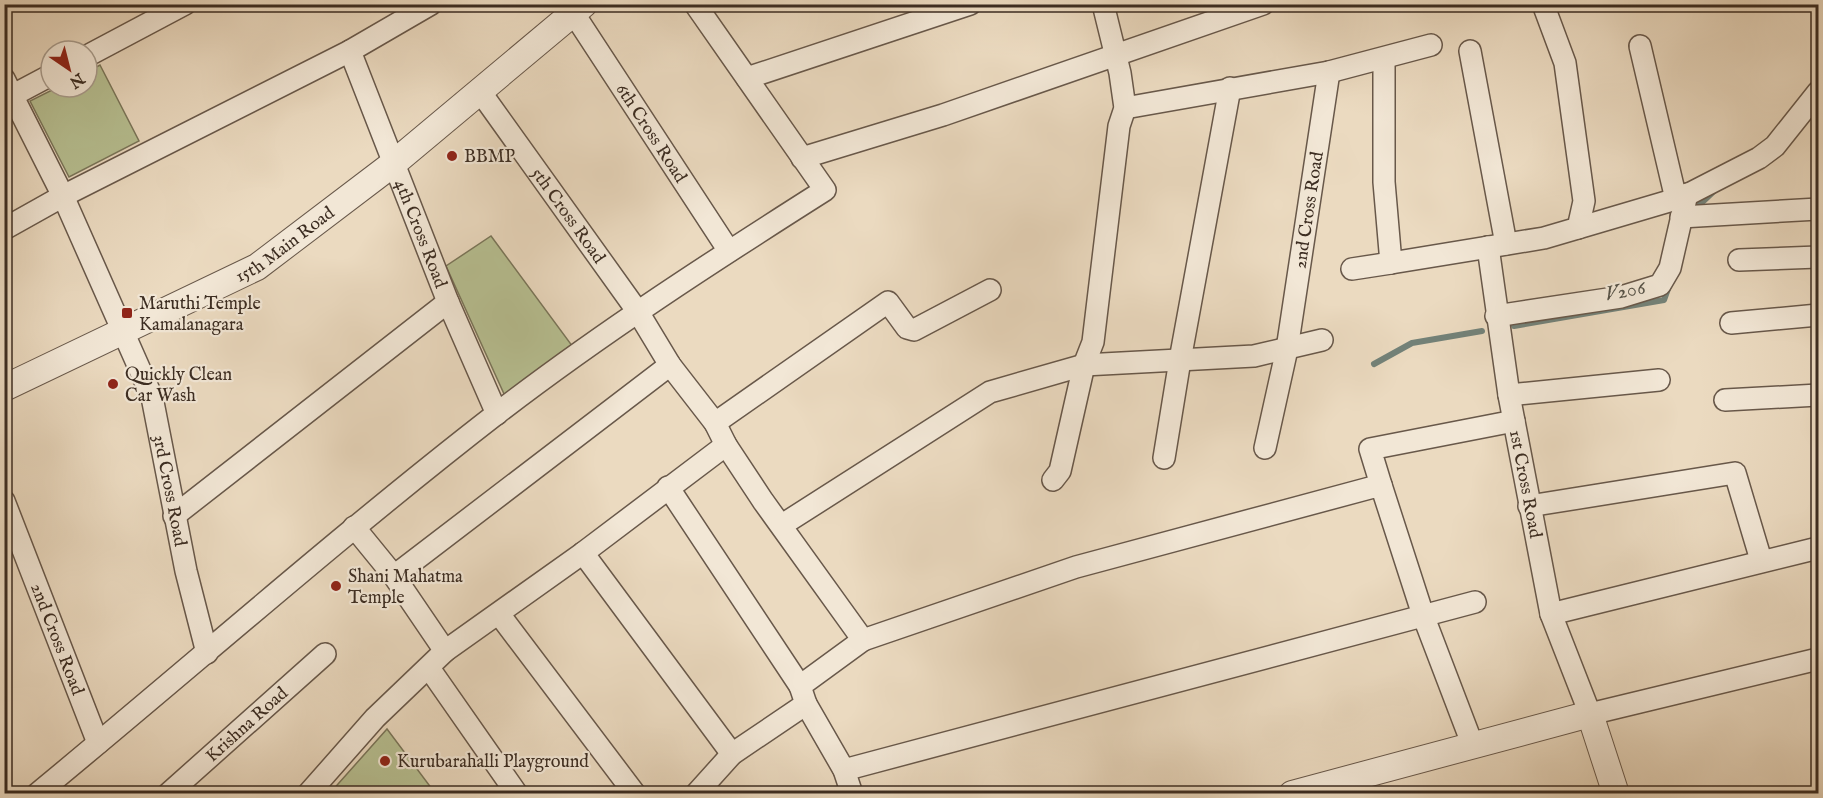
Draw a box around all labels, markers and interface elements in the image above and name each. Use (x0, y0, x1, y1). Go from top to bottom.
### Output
north arrow (39, 39, 99, 99)
text: N (65, 67, 89, 92)
street label: 6th Cross Road (610, 80, 691, 188)
place label: BBMP (464, 146, 515, 169)
marker: BBMP (445, 149, 459, 163)
street label: 2nd Cross Road (1289, 150, 1330, 270)
street label: 5th Cross Road (525, 164, 610, 269)
street label: 4th Cross Road (388, 176, 452, 292)
street label: 15th Main Road (232, 202, 340, 289)
water label: V206 (1603, 276, 1648, 307)
place label: Maruthi Temple Kamalanagara (139, 293, 261, 337)
marker: Maruthi Temple Kamalanagara (120, 306, 134, 320)
place label: Quickly Clean Car Wash (125, 364, 232, 408)
marker: Quickly Clean Car Wash (106, 377, 120, 391)
street label: 1st Cross Road (1503, 428, 1546, 541)
street label: 3rd Cross Road (147, 433, 191, 549)
place label: Shani Mahatma Temple (348, 566, 463, 610)
marker: Shani Mahatma Temple (329, 579, 343, 593)
street label: 2nd Cross Road (24, 580, 88, 699)
street label: Krishna Road (201, 682, 294, 768)
place label: Kurubarahalli Playground (397, 751, 589, 774)
marker: Kurubarahalli Playground (378, 754, 392, 768)

